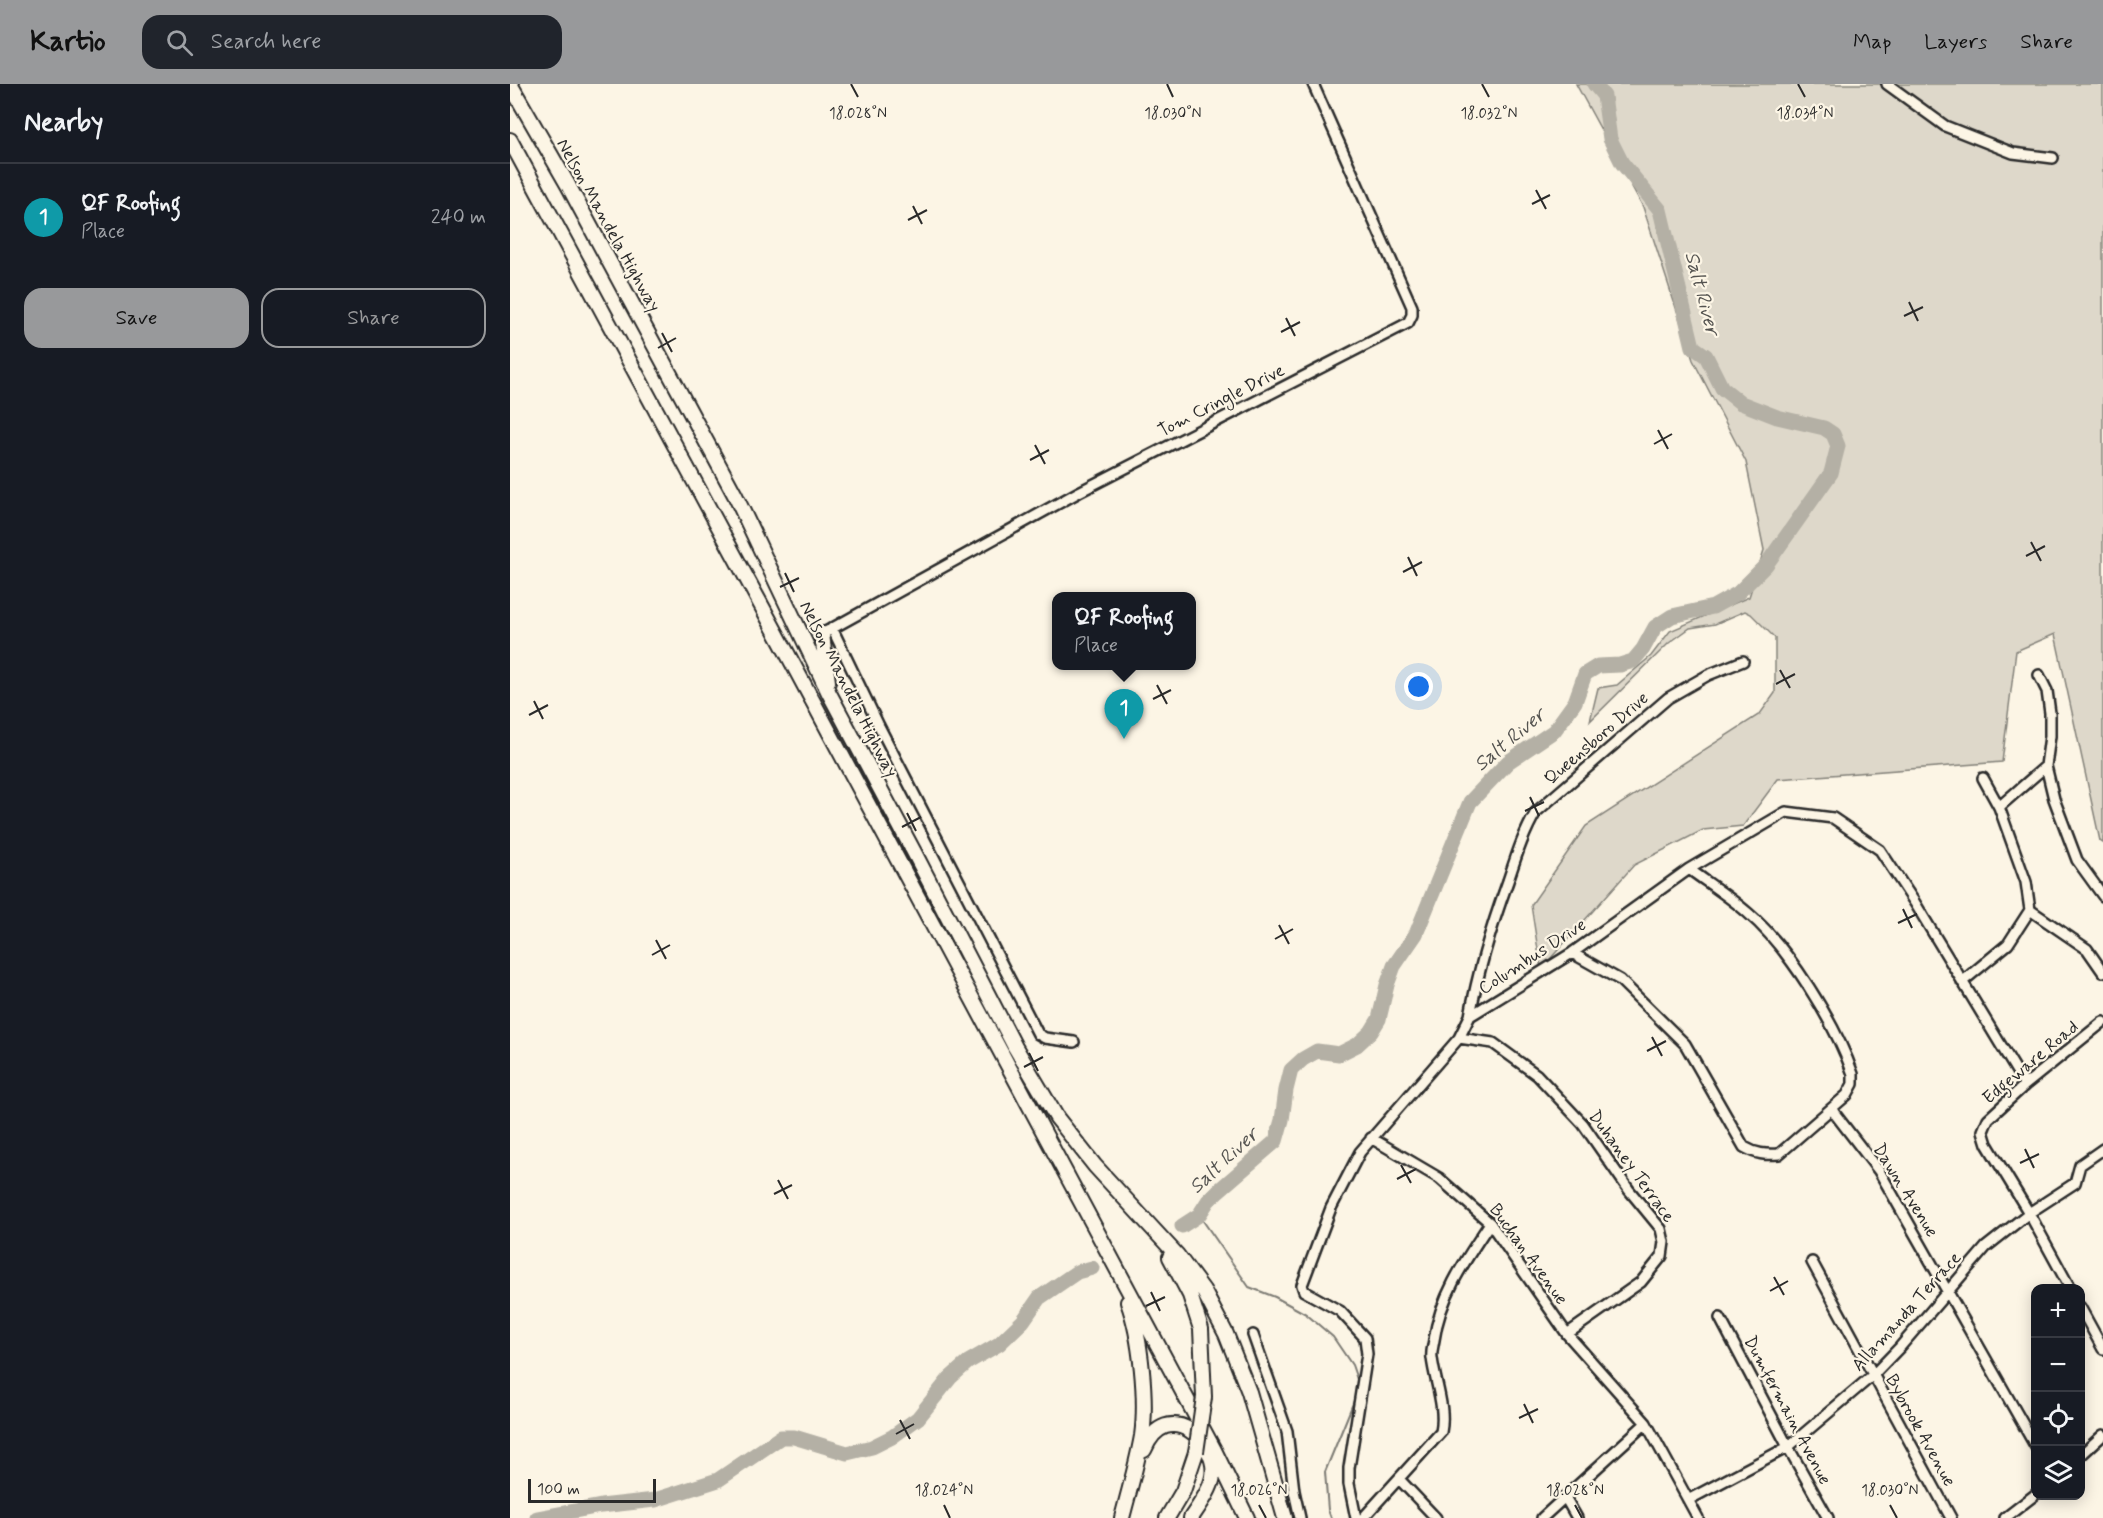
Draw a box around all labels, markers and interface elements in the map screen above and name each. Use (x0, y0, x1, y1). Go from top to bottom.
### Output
search box (142, 15, 562, 69)
text: Kartio (30, 24, 106, 61)
icon: search (163, 26, 196, 59)
text: Search here (211, 28, 322, 56)
text: Map (1853, 28, 1891, 56)
text: Layers (1924, 28, 1987, 56)
text: Share (2020, 28, 2073, 56)
text: 18.028°N (829, 104, 887, 124)
text: 18.030°N (1144, 104, 1202, 124)
text: 18.032°N (1460, 104, 1518, 124)
text: 18.034°N (1776, 104, 1834, 124)
text: Nearby (24, 106, 103, 140)
street label: Nelson Mandela Highway (550, 135, 666, 316)
text: QF Roofing (81, 190, 181, 218)
text: 1 (39, 204, 48, 231)
text: 240 m (431, 204, 486, 231)
text: Place (81, 218, 125, 245)
water label: Salt River (1677, 249, 1726, 341)
button: Save (24, 288, 249, 348)
button: Share (261, 288, 486, 348)
street label: Tom Cringle Drive (1154, 359, 1289, 444)
popup (1052, 592, 1196, 670)
street label: Nelson Mandela Highway (793, 597, 903, 782)
text: QF Roofing (1074, 604, 1174, 632)
text: Place (1074, 632, 1118, 659)
your location (1404, 672, 1433, 701)
street label: Queensboro Drive (1539, 687, 1654, 791)
pin: 1 (1104, 690, 1144, 739)
water label: Salt River (1469, 701, 1553, 778)
street label: Columbus Drive (1474, 913, 1591, 1001)
street label: Edgeware Road (1977, 1015, 2085, 1112)
street label: Duhaney Terrace (1582, 1106, 1680, 1228)
water label: Salt River (1184, 1120, 1266, 1200)
street label: Dawn Avenue (1867, 1139, 1944, 1242)
street label: Buchan Avenue (1483, 1199, 1573, 1310)
street label: Allamanda Terrace (1847, 1247, 1967, 1377)
map controls (2031, 1284, 2085, 1500)
button: + (2031, 1284, 2085, 1338)
street label: Dumfermain Avenue (1738, 1332, 1837, 1489)
button: − (2031, 1338, 2085, 1392)
street label: Bybrook Avenue (1879, 1370, 1961, 1491)
button: locate (2031, 1392, 2085, 1446)
button: layers (2031, 1446, 2085, 1500)
scale bar (528, 1476, 656, 1504)
text: 100 m (537, 1479, 580, 1500)
text: 18.024°N (915, 1481, 973, 1501)
text: 18.026°N (1231, 1481, 1287, 1501)
text: 18.028°N (1546, 1481, 1604, 1501)
text: 18.030°N (1861, 1481, 1919, 1501)

